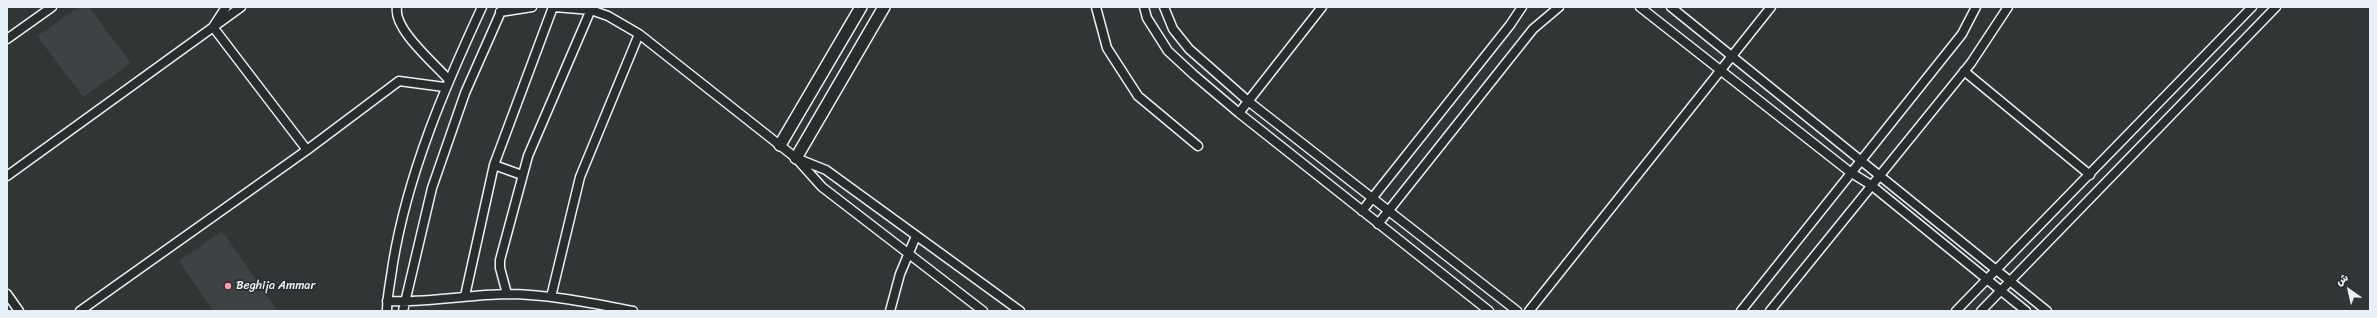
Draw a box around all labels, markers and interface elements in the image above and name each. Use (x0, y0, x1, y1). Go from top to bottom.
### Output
text: ش (2332, 268, 2352, 291)
north arrow (2329, 270, 2369, 310)
place label: Beghija Ammar (236, 279, 315, 293)
marker: Beghija Ammar (223, 281, 233, 291)

